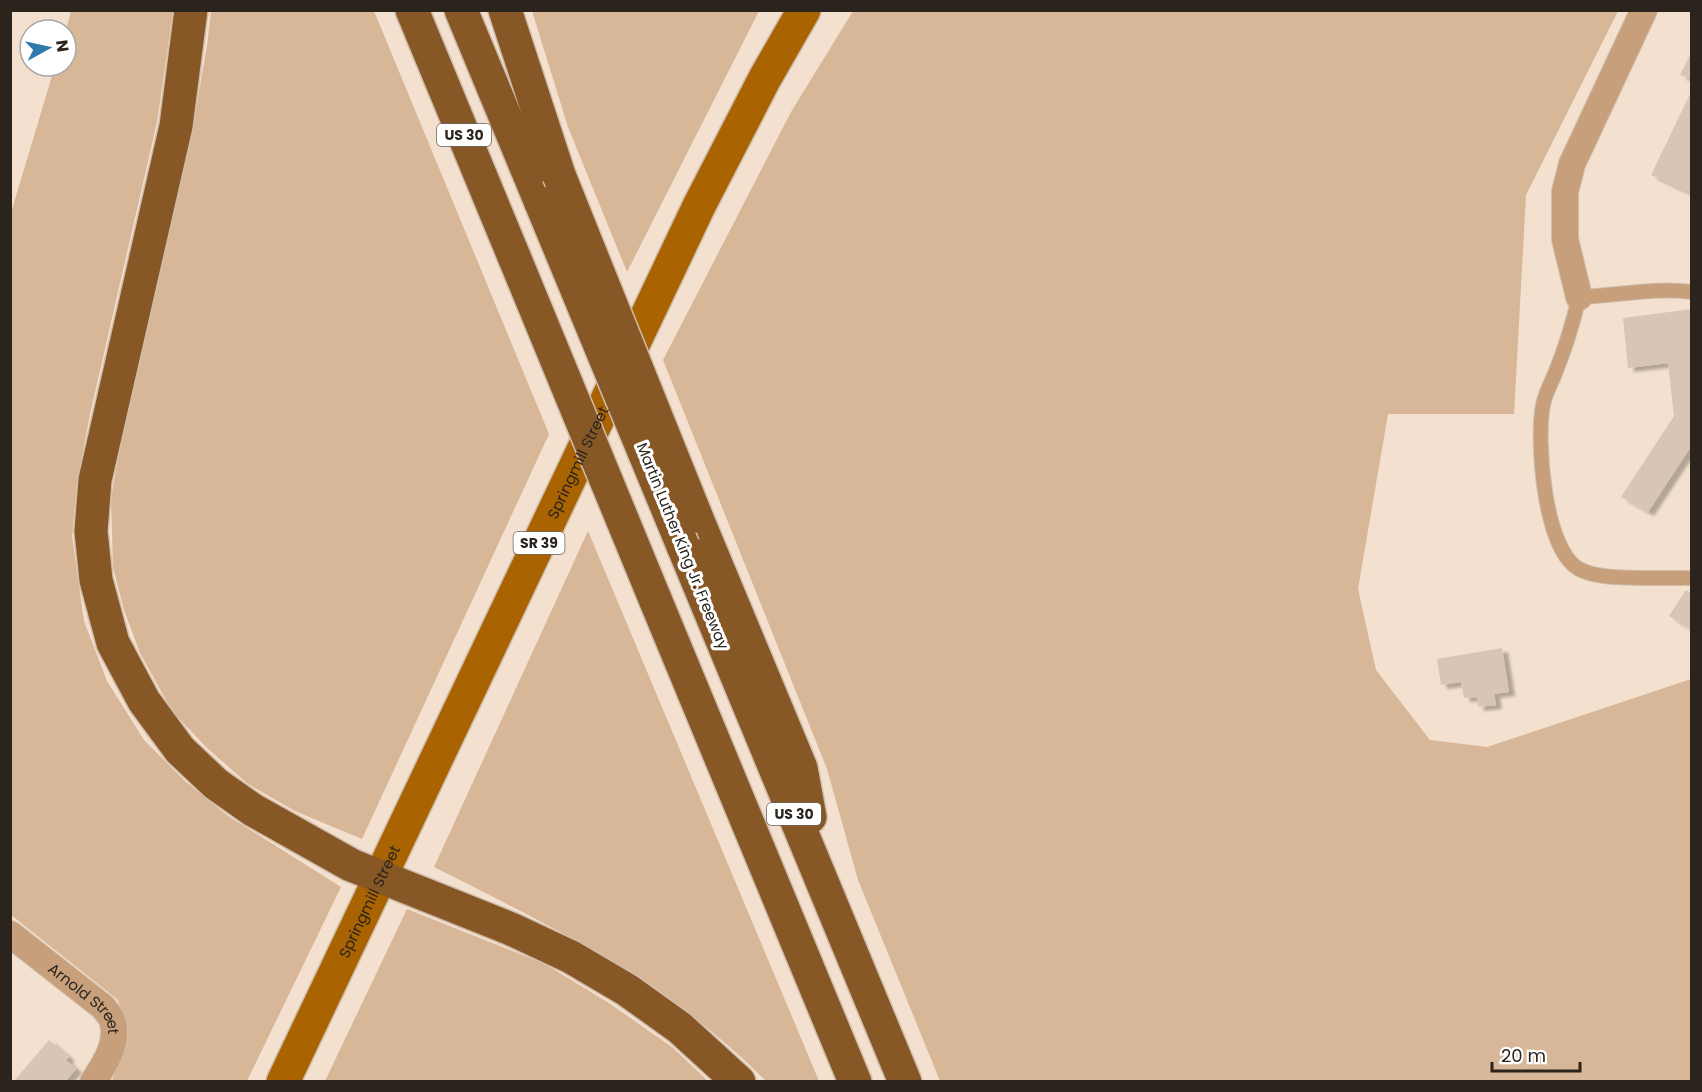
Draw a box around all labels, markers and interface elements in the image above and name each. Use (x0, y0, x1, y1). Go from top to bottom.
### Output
north arrow (18, 18, 78, 78)
text: N (50, 38, 75, 54)
road number: US 30 (437, 124, 491, 146)
street label: Springmill Street (541, 402, 613, 522)
street label: Martin Luther King Jr. Freeway (632, 440, 734, 653)
road number: SR 39 (514, 532, 564, 554)
road number: US 30 (767, 803, 821, 825)
street label: Springmill Street (333, 841, 405, 961)
street label: Arnold Street (44, 958, 125, 1034)
scale bar (1492, 1035, 1580, 1073)
text: 20 m (1501, 1043, 1546, 1068)

